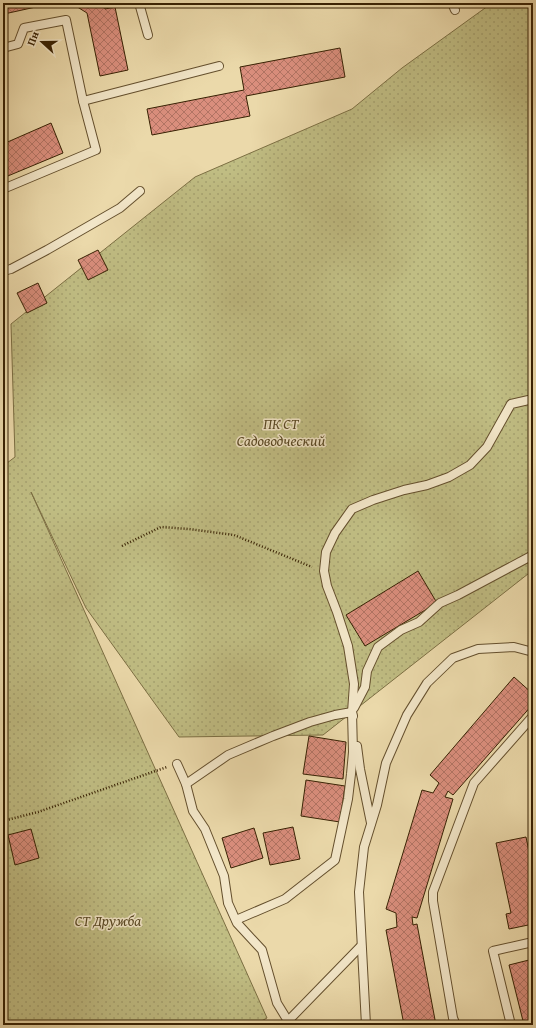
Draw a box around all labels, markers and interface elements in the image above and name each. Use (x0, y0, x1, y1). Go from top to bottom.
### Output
north arrow (22, 22, 62, 62)
text: Пн (23, 29, 43, 48)
park label: ПК СТ Садоводческий (237, 413, 326, 451)
park label: СТ Дружба (75, 910, 141, 931)

